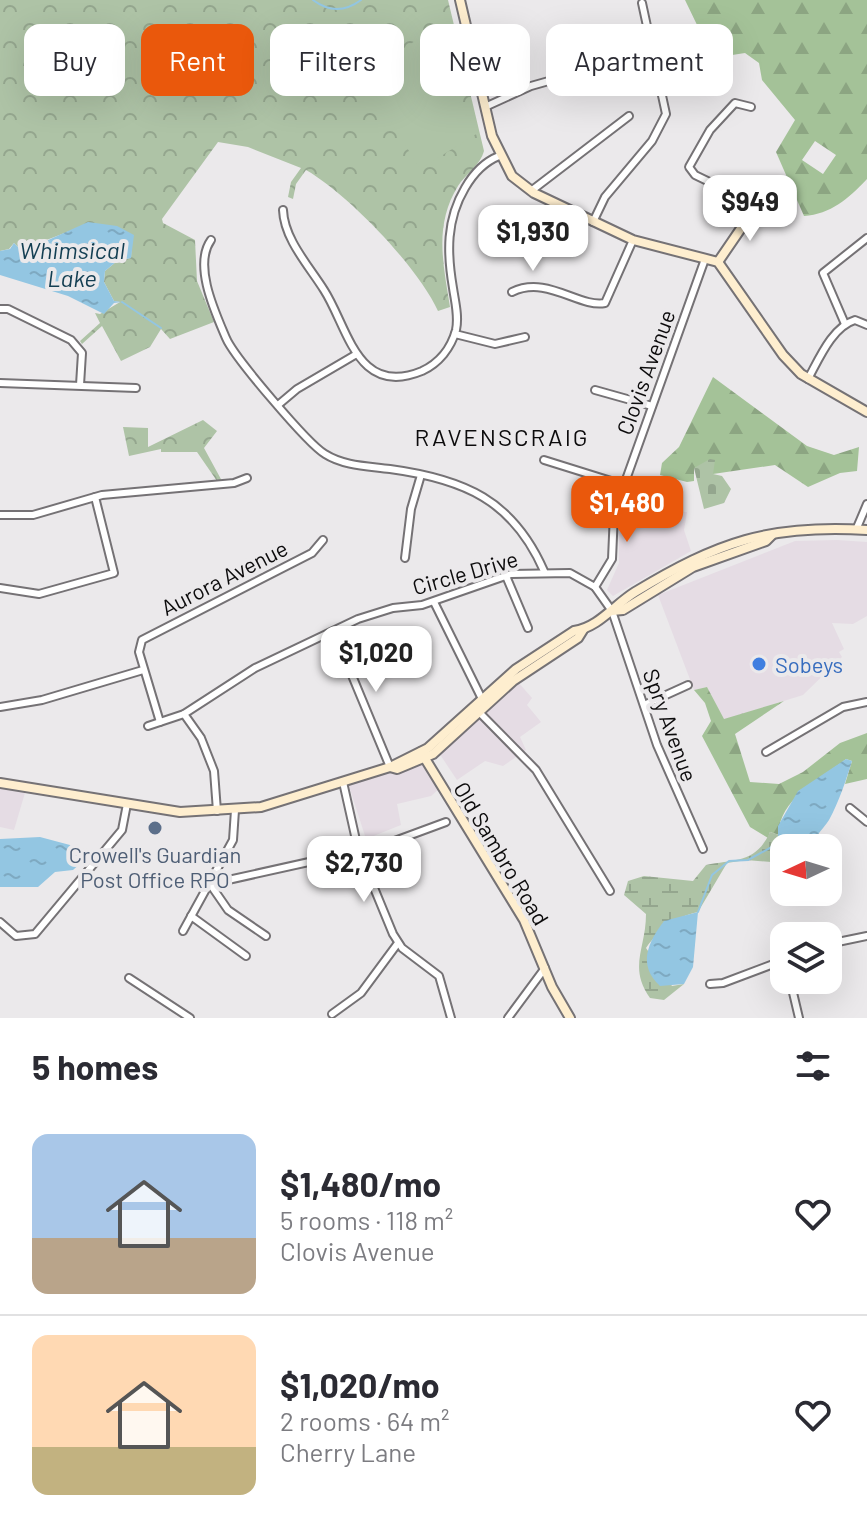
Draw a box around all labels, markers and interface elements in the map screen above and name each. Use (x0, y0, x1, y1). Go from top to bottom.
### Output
chip: Buy (24, 24, 125, 96)
chip: Rent (141, 24, 254, 96)
chip: Filters (270, 24, 404, 96)
chip: New (420, 24, 530, 96)
chip: Apartment (546, 24, 733, 96)
pin: $949 (703, 175, 797, 243)
text: $949 (721, 185, 779, 216)
pin: $1,930 (468, 205, 598, 273)
text: $1,930 (496, 215, 570, 246)
water label: Whimsical Lake (19, 235, 125, 292)
street label: Clovis Avenue (610, 306, 680, 438)
district label: RAVENSCRAIG (414, 422, 590, 451)
pin: $1,480 (562, 476, 692, 544)
text: $1,480 (589, 486, 665, 517)
street label: Aurora Avenue (156, 534, 292, 620)
street label: Circle Drive (409, 545, 521, 599)
pin: $1,020 (311, 626, 441, 694)
text: $1,020 (339, 636, 413, 667)
place label: Sobeys (775, 651, 843, 677)
marker: Sobeys (750, 655, 768, 673)
street label: Spry Avenue (639, 665, 703, 785)
street label: Old Sambro Road (449, 777, 555, 929)
marker: Crowell's Guardian Post Office RPO (146, 819, 164, 837)
north arrow (770, 834, 842, 906)
map controls (770, 834, 842, 994)
pin: $2,730 (299, 836, 429, 904)
place label: Crowell's Guardian Post Office RPO (69, 841, 241, 892)
text: $2,730 (325, 846, 403, 877)
button: layers (770, 922, 842, 994)
icon: filters (791, 1044, 835, 1088)
text: 5 homes (32, 1046, 158, 1087)
text: $1,480/mo (280, 1163, 441, 1204)
icon: home (96, 1166, 192, 1262)
icon: heart (791, 1192, 835, 1236)
text: 5 rooms · 118 m² (280, 1204, 453, 1235)
text: Clovis Avenue (280, 1235, 435, 1266)
text: $1,020/mo (280, 1364, 440, 1405)
icon: home (96, 1367, 192, 1463)
icon: heart (791, 1393, 835, 1437)
text: 2 rooms · 64 m² (280, 1405, 450, 1436)
text: Cherry Lane (280, 1436, 416, 1467)

